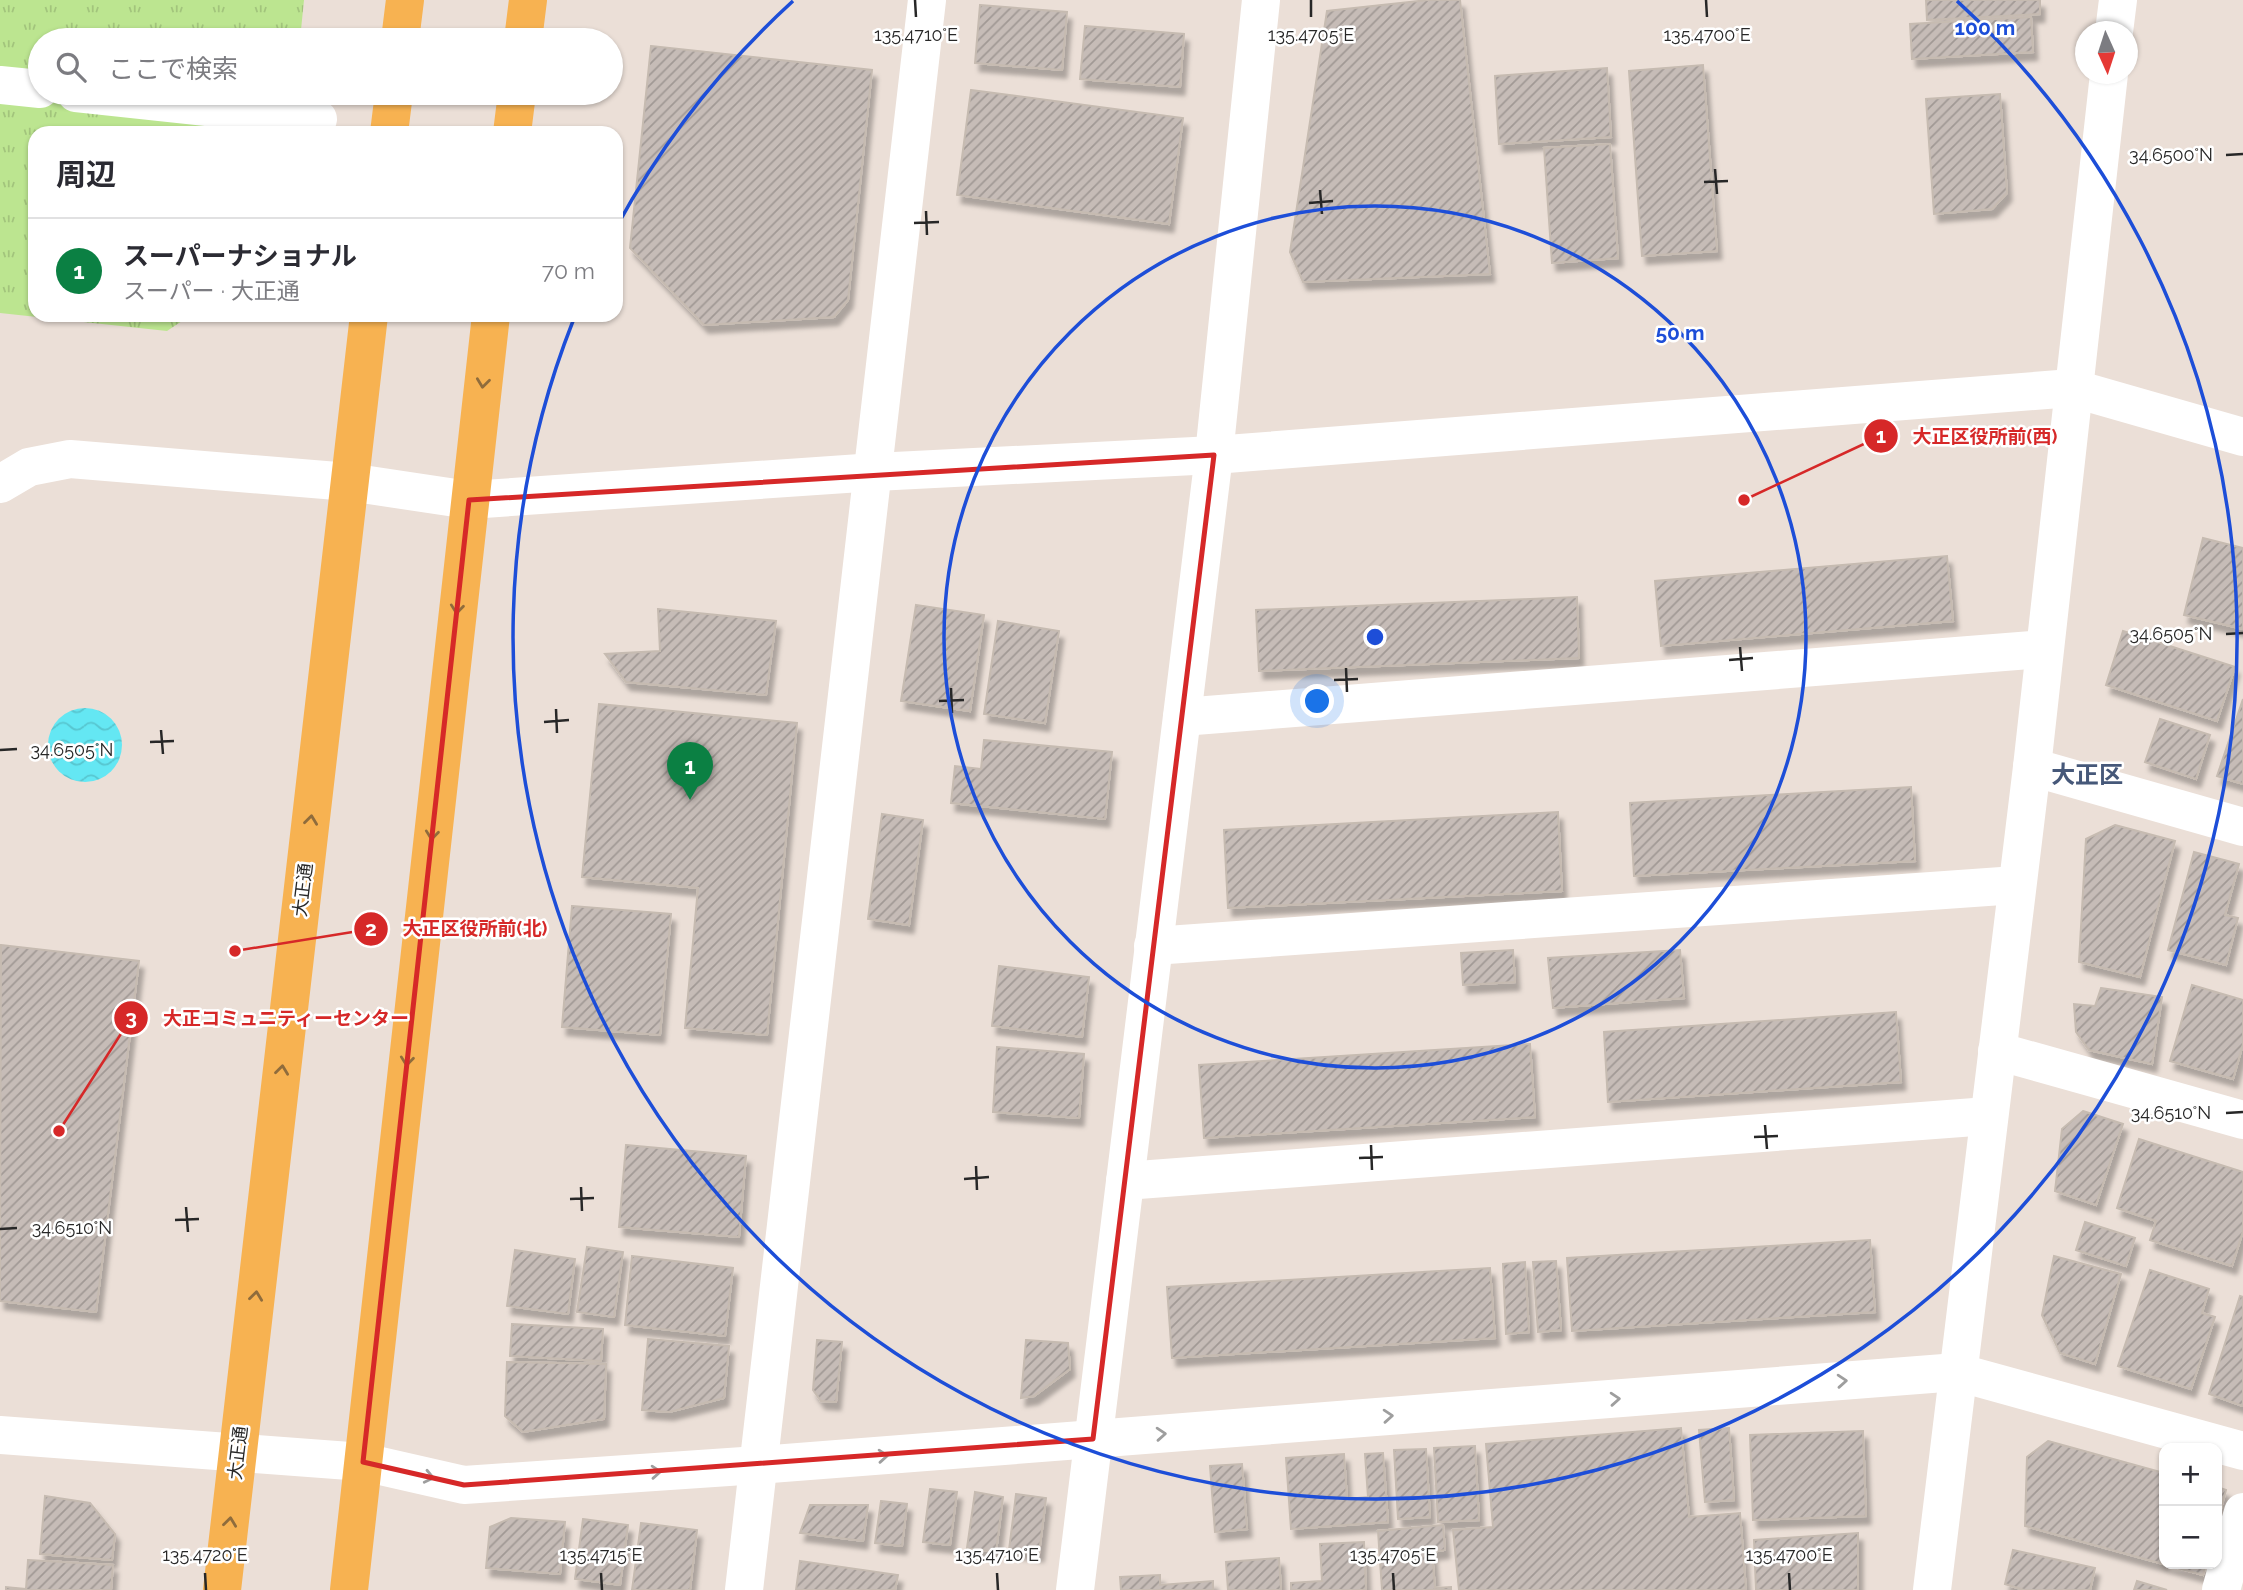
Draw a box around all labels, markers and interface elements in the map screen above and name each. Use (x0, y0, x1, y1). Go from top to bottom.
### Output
text: 100 m (1955, 15, 2015, 40)
north arrow (2075, 21, 2138, 84)
text: 135.4710°E (874, 24, 958, 45)
text: 135.4705°E (1268, 24, 1354, 45)
text: 135.4700°E (1663, 24, 1751, 45)
search box (28, 28, 623, 105)
icon: search (52, 48, 90, 86)
text: ここで検索 (108, 54, 238, 84)
text: 34.6500°N (2129, 144, 2213, 165)
text: 周辺 (56, 157, 116, 192)
text: スーパーナショナル (123, 241, 357, 271)
text: 1 (73, 257, 85, 284)
text: 70 m (542, 257, 595, 284)
text: スーパー · 大正通 (123, 277, 300, 304)
text: 50 m (1655, 320, 1705, 345)
one-way arrow (476, 378, 491, 389)
callout: 大正区役所前(西) (1864, 416, 2071, 456)
text: 1 (1876, 423, 1886, 448)
text: 大正区役所前(西) (1913, 425, 2058, 447)
one-way arrow (450, 603, 465, 615)
text: 34.6505°N (2129, 623, 2213, 644)
centre of rings (1363, 625, 1387, 649)
your location (1300, 684, 1334, 718)
text: 34.6505°N (30, 739, 114, 760)
pin: 1 (667, 742, 713, 800)
district label: 大正区 (2051, 760, 2123, 789)
one-way arrow (303, 814, 318, 826)
one-way arrow (425, 829, 440, 841)
street label: 大正通 (289, 862, 316, 918)
callout: 大正区役所前(北) (353, 909, 561, 949)
text: 2 (365, 916, 377, 941)
text: 大正区役所前(北) (403, 917, 548, 939)
callout: 大正コミュニティーセンター (114, 998, 424, 1038)
text: 3 (125, 1005, 137, 1030)
text: 大正コミュニティーセンター (163, 1007, 409, 1029)
one-way arrow (400, 1055, 415, 1067)
one-way arrow (274, 1064, 289, 1076)
text: 34.6510°N (2131, 1102, 2211, 1123)
text: 34.6510°N (32, 1217, 112, 1238)
one-way arrow (248, 1290, 263, 1302)
one-way arrow (1836, 1374, 1847, 1389)
one-way arrow (1610, 1392, 1621, 1407)
one-way arrow (1383, 1409, 1394, 1424)
street label: 大正通 (224, 1425, 251, 1481)
one-way arrow (1156, 1427, 1167, 1442)
map controls (2159, 1443, 2222, 1569)
button: + (2159, 1443, 2222, 1506)
one-way arrow (877, 1449, 888, 1464)
one-way arrow (650, 1465, 661, 1480)
one-way arrow (423, 1469, 435, 1483)
button: − (2159, 1506, 2222, 1569)
one-way arrow (222, 1516, 237, 1528)
text: 135.4720°E (162, 1544, 248, 1565)
text: 135.4715°E (559, 1544, 643, 1565)
text: 135.4710°E (955, 1544, 1039, 1565)
text: 135.4705°E (1350, 1544, 1436, 1565)
text: 135.4700°E (1745, 1544, 1833, 1565)

